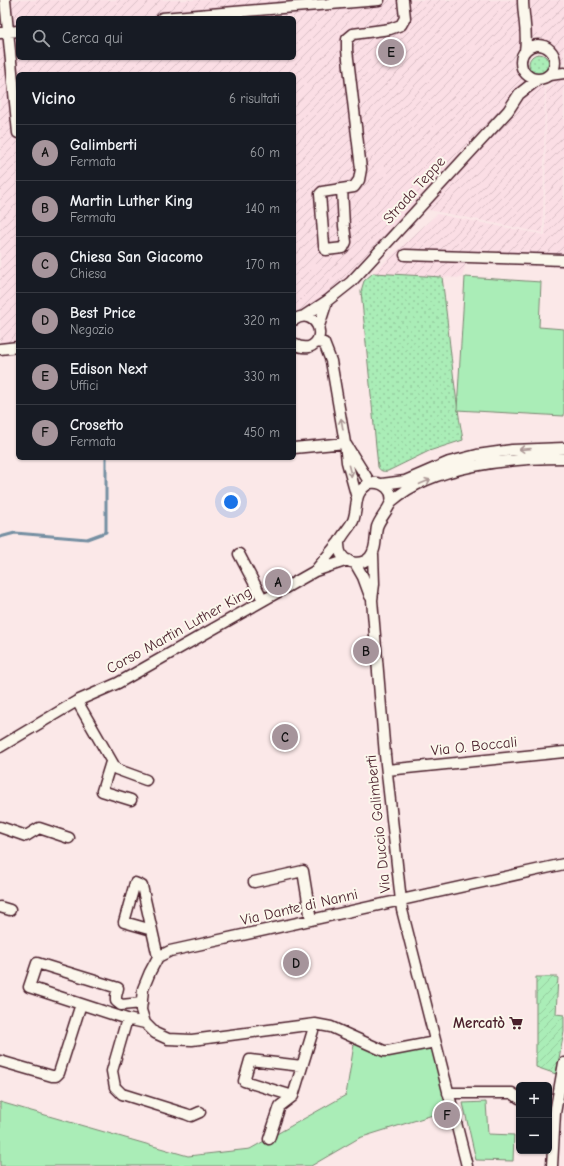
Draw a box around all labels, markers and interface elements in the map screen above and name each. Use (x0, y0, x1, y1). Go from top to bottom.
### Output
search box (16, 16, 296, 60)
icon: search (30, 27, 52, 49)
text: Cerca qui (62, 29, 123, 47)
pin: E (378, 37, 404, 67)
text: Vicino (32, 89, 75, 108)
text: 6 risultati (229, 91, 280, 106)
text: Galimberti (70, 136, 137, 154)
text: A (41, 145, 49, 160)
text: 60 m (250, 145, 280, 160)
street label: Strada Teppe (379, 152, 449, 227)
text: Fermata (70, 154, 116, 169)
text: Martin Luther King (70, 192, 193, 210)
text: B (41, 201, 49, 216)
text: 140 m (246, 201, 280, 216)
text: Fermata (70, 210, 116, 225)
text: Chiesa San Giacomo (70, 248, 203, 266)
text: C (41, 257, 49, 272)
text: 170 m (246, 257, 280, 272)
text: Chiesa (70, 266, 107, 281)
text: Best Price (70, 304, 136, 322)
text: D (41, 313, 49, 328)
text: 320 m (244, 313, 280, 328)
text: Negozio (70, 322, 114, 337)
text: Edison Next (70, 360, 147, 378)
text: E (41, 369, 49, 384)
text: 330 m (244, 369, 280, 384)
text: Uffici (70, 378, 98, 393)
text: Crosetto (70, 416, 124, 434)
one-way arrow (338, 417, 346, 430)
text: F (41, 425, 49, 440)
text: 450 m (244, 425, 280, 440)
text: Fermata (70, 434, 116, 449)
one-way arrow (519, 446, 532, 453)
one-way arrow (347, 464, 354, 477)
one-way arrow (418, 477, 430, 485)
your location (221, 492, 241, 512)
pin: A (265, 567, 291, 597)
street label: Corso Martin Luther King (103, 583, 255, 677)
pin: B (353, 636, 379, 666)
pin: C (272, 722, 298, 752)
street label: Via O. Boccali (430, 733, 518, 759)
street label: Via Duccio Galimberti (362, 754, 394, 894)
street label: Via Dante di Nanni (238, 885, 360, 929)
pin: D (283, 948, 309, 978)
place label: Mercatò (453, 1014, 505, 1032)
supermarket icon: Mercatò (508, 1015, 524, 1031)
map controls (516, 1082, 552, 1154)
button: + (516, 1082, 552, 1118)
pin: F (434, 1100, 460, 1130)
button: − (516, 1118, 552, 1154)

